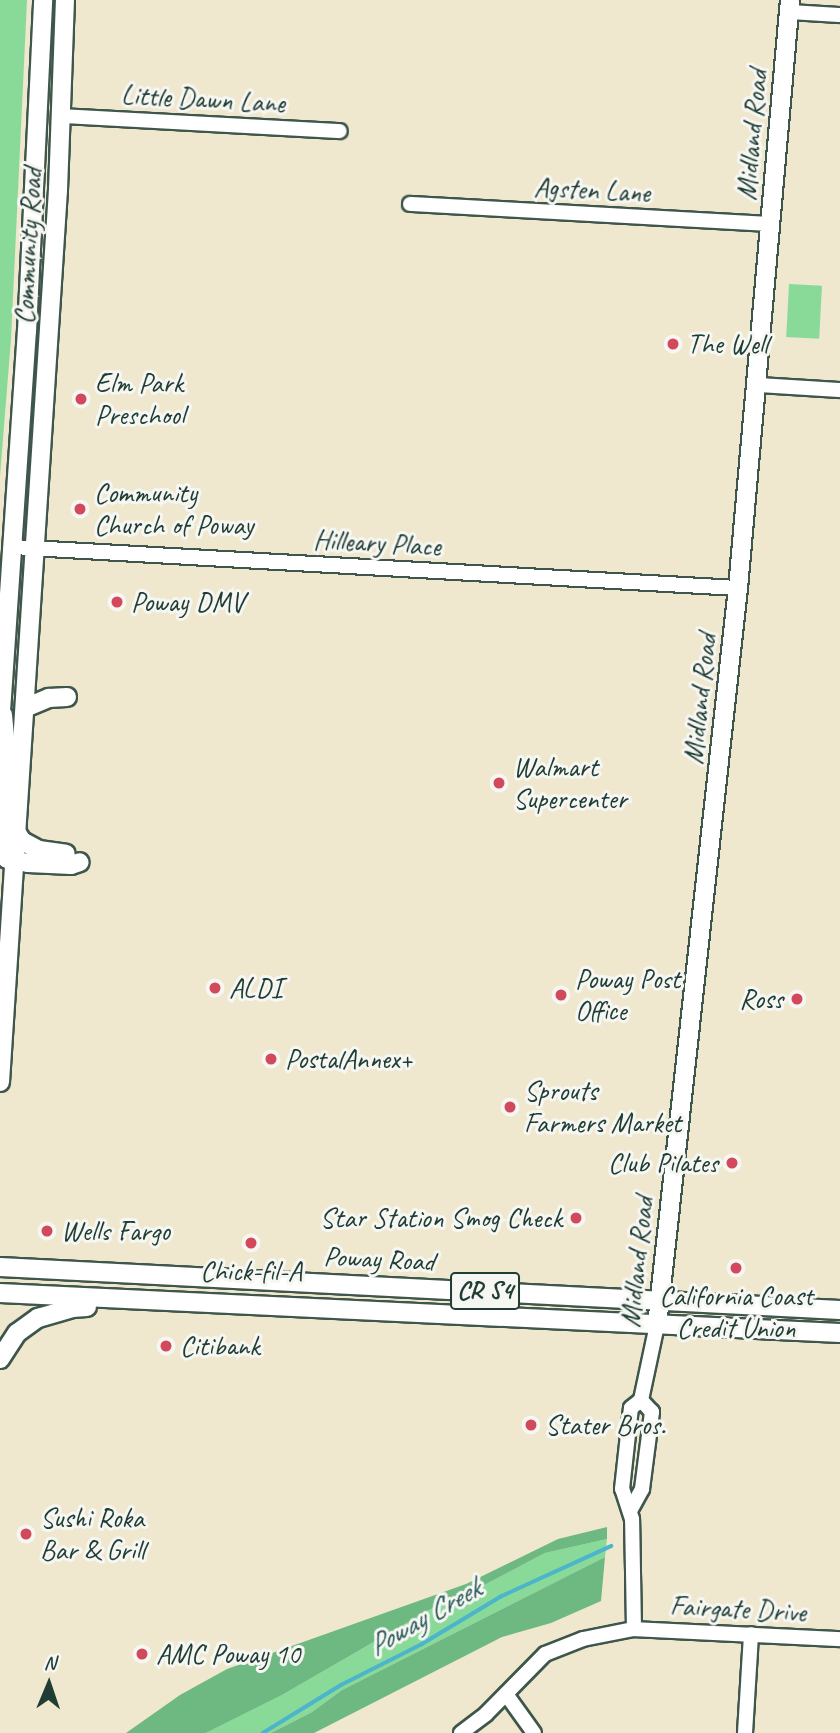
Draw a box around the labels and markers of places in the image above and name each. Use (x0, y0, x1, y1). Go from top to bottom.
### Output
place label: The Well (687, 327, 769, 361)
marker: The Well (665, 336, 681, 352)
place label: Elm Park Preschool (95, 366, 185, 432)
marker: Elm Park Preschool (73, 391, 89, 407)
place label: Community Church of Poway (94, 476, 253, 542)
marker: Community Church of Poway (72, 501, 88, 517)
place label: Poway DMV (131, 585, 245, 619)
marker: Poway DMV (109, 594, 125, 610)
place label: Walmart Supercenter (513, 750, 627, 816)
marker: Walmart Supercenter (491, 775, 507, 791)
place label: Poway Post Office (575, 962, 680, 1028)
place label: ALDI (229, 971, 282, 1005)
marker: ALDI (207, 980, 223, 996)
place label: Ross (739, 982, 783, 1016)
marker: Poway Post Office (553, 987, 569, 1003)
marker: Ross (789, 991, 805, 1007)
place label: PostalAnnex+ (285, 1042, 412, 1076)
marker: PostalAnnex+ (263, 1051, 279, 1067)
place label: Sprouts Farmers Market (524, 1074, 682, 1140)
marker: Sprouts Farmers Market (502, 1099, 518, 1115)
place label: Club Pilates (608, 1146, 718, 1180)
marker: Club Pilates (724, 1155, 740, 1171)
place label: Star Station Smog Check (318, 1201, 562, 1235)
marker: Star Station Smog Check (568, 1210, 584, 1226)
place label: Wells Fargo (61, 1214, 171, 1248)
marker: Wells Fargo (39, 1223, 55, 1239)
marker: Chick-fil-A (243, 1235, 259, 1251)
place label: Chick-fil-A (200, 1254, 302, 1288)
marker: California Coast Credit Union (728, 1260, 744, 1276)
place label: California Coast Credit Union (660, 1279, 812, 1345)
place label: Citibank (180, 1329, 259, 1363)
marker: Citibank (158, 1338, 174, 1354)
place label: Stater Bros. (545, 1408, 666, 1442)
marker: Stater Bros. (523, 1417, 539, 1433)
place label: Sushi Roka Bar & Grill (40, 1501, 145, 1567)
marker: Sushi Roka Bar & Grill (18, 1526, 34, 1542)
place label: AMC Poway 10 (156, 1637, 300, 1671)
marker: AMC Poway 10 (134, 1646, 150, 1662)

